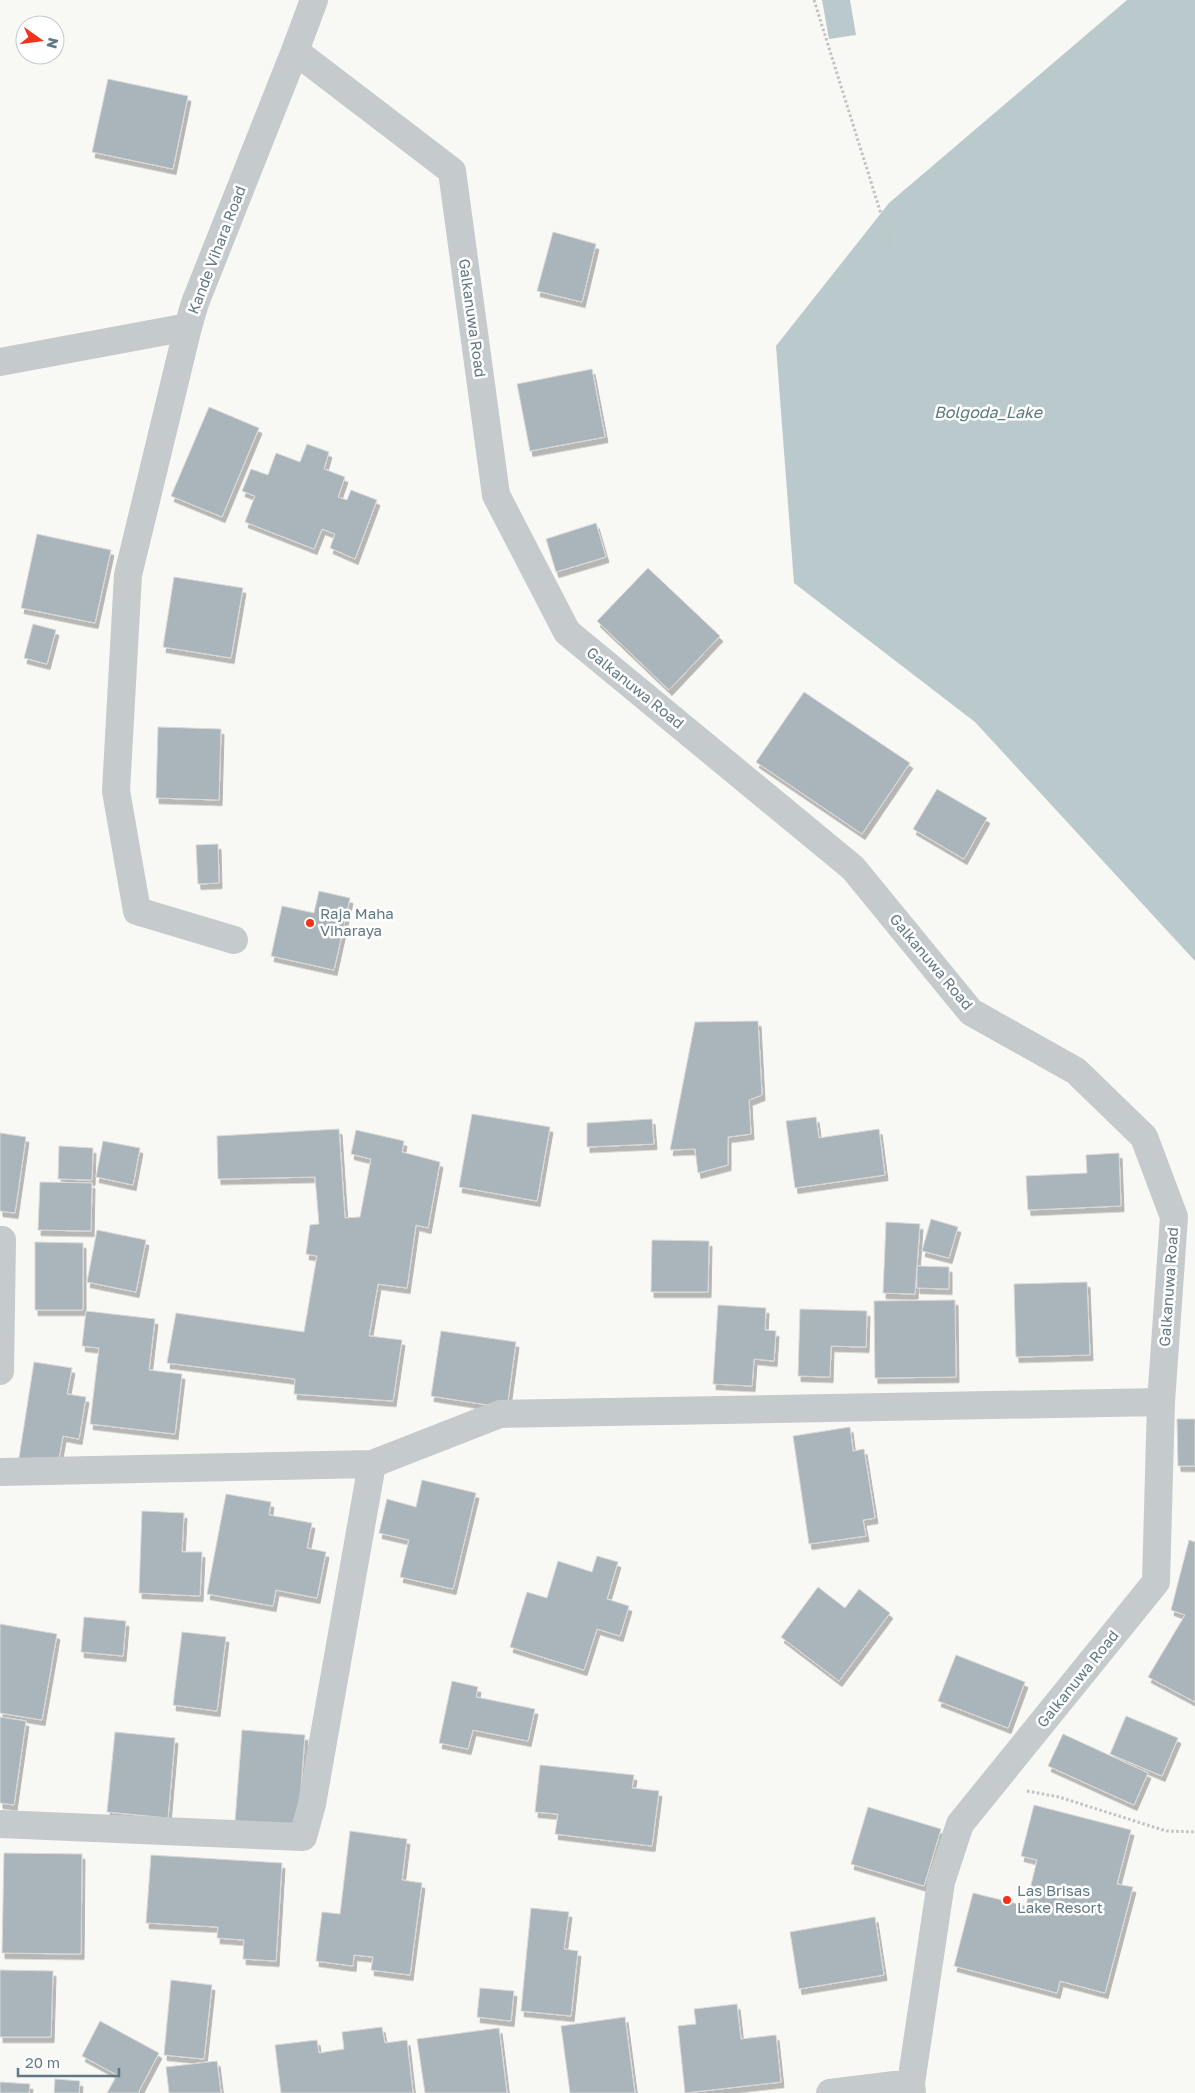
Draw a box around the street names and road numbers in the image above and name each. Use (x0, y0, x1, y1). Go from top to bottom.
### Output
street label: Kande Vihara Road (183, 183, 249, 316)
street label: Galkanuwa Road (456, 257, 490, 378)
street label: Galkanuwa Road (583, 643, 688, 732)
street label: Galkanuwa Road (886, 910, 977, 1013)
street label: Galkanuwa Road (1155, 1227, 1181, 1347)
street label: Galkanuwa Road (1033, 1626, 1122, 1731)

